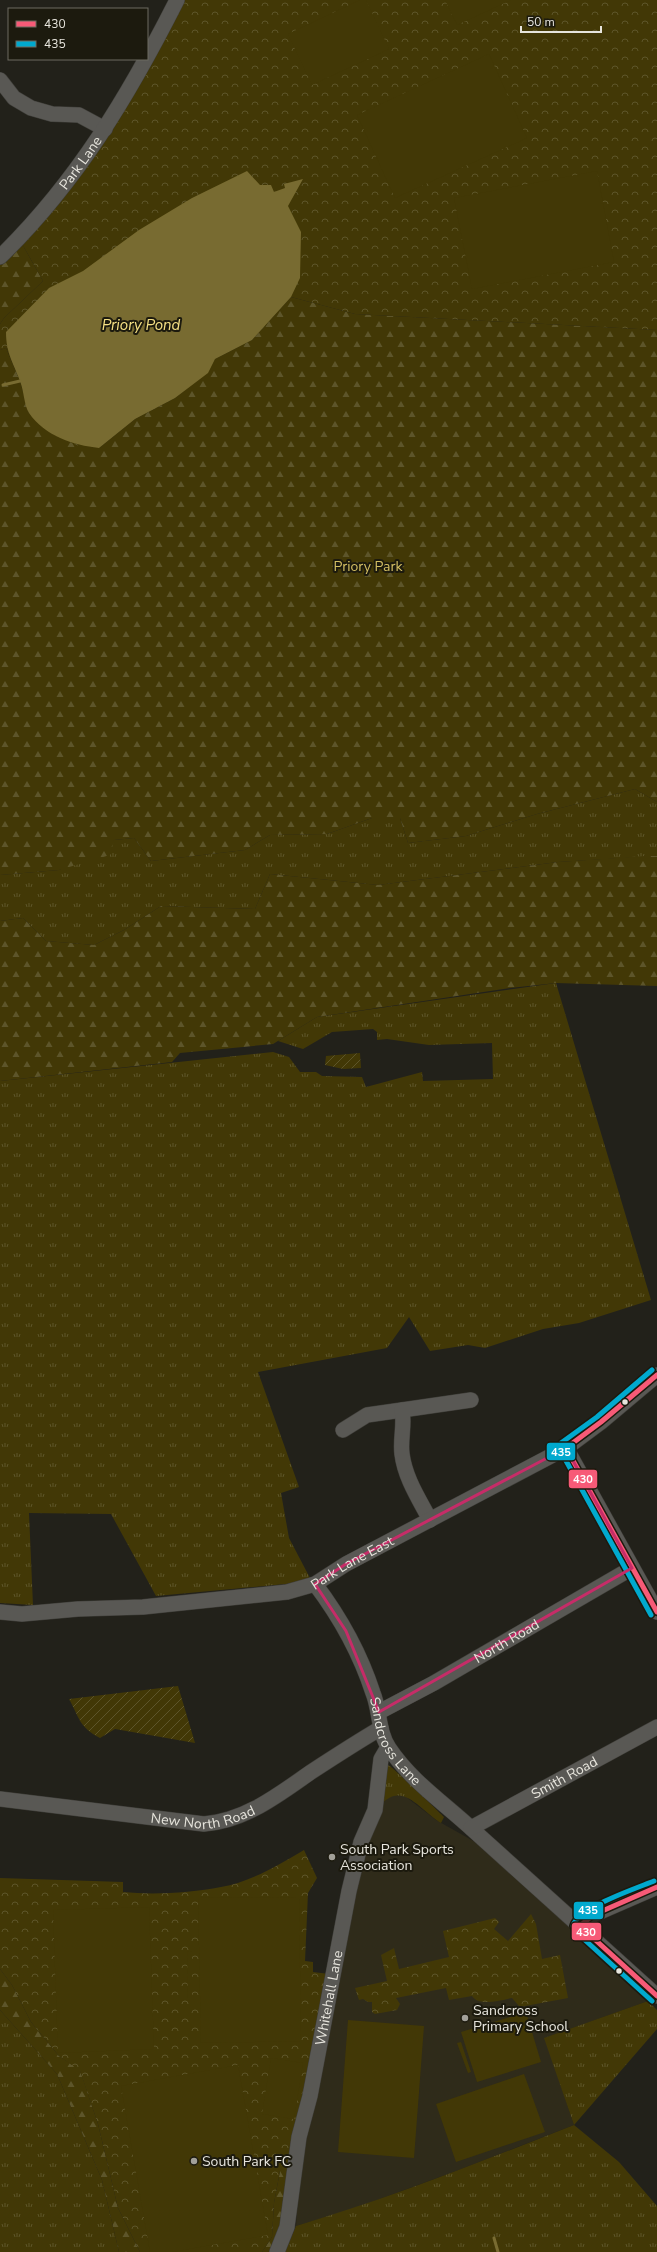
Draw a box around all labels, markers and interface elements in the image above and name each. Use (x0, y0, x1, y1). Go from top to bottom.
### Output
legend (8, 8, 148, 60)
scale bar (521, 8, 601, 34)
text: 50 m (527, 14, 555, 30)
text: 430 (44, 16, 66, 32)
text: 435 (44, 36, 66, 52)
street label: Park Lane (55, 132, 106, 194)
water label: Priory Pond (102, 315, 181, 335)
park label: Priory Park (334, 557, 403, 576)
unlabelled marker (620, 1397, 630, 1407)
line badge: 435 (546, 1442, 576, 1461)
text: 435 (551, 1445, 571, 1460)
line badge: 430 (568, 1469, 598, 1489)
text: 430 (573, 1472, 593, 1487)
street label: Park Lane East (307, 1531, 397, 1594)
street label: North Road (470, 1614, 543, 1667)
street label: Sandcross Lane (365, 1695, 426, 1789)
street label: Smith Road (528, 1752, 601, 1803)
street label: New North Road (150, 1801, 258, 1834)
place label: South Park Sports Association (340, 1840, 454, 1875)
marker: South Park Sports Association (327, 1852, 337, 1862)
line badge: 435 (573, 1901, 604, 1920)
text: 435 (578, 1903, 598, 1918)
line badge: 430 (571, 1922, 602, 1941)
text: 430 (576, 1925, 596, 1940)
street label: Whitehall Lane (310, 1949, 347, 2047)
unlabelled marker (614, 1966, 624, 1976)
place label: Sandcross Primary School (473, 2001, 569, 2036)
marker: Sandcross Primary School (460, 2013, 470, 2023)
place label: South Park FC (202, 2152, 291, 2171)
marker: South Park FC (189, 2156, 199, 2166)

